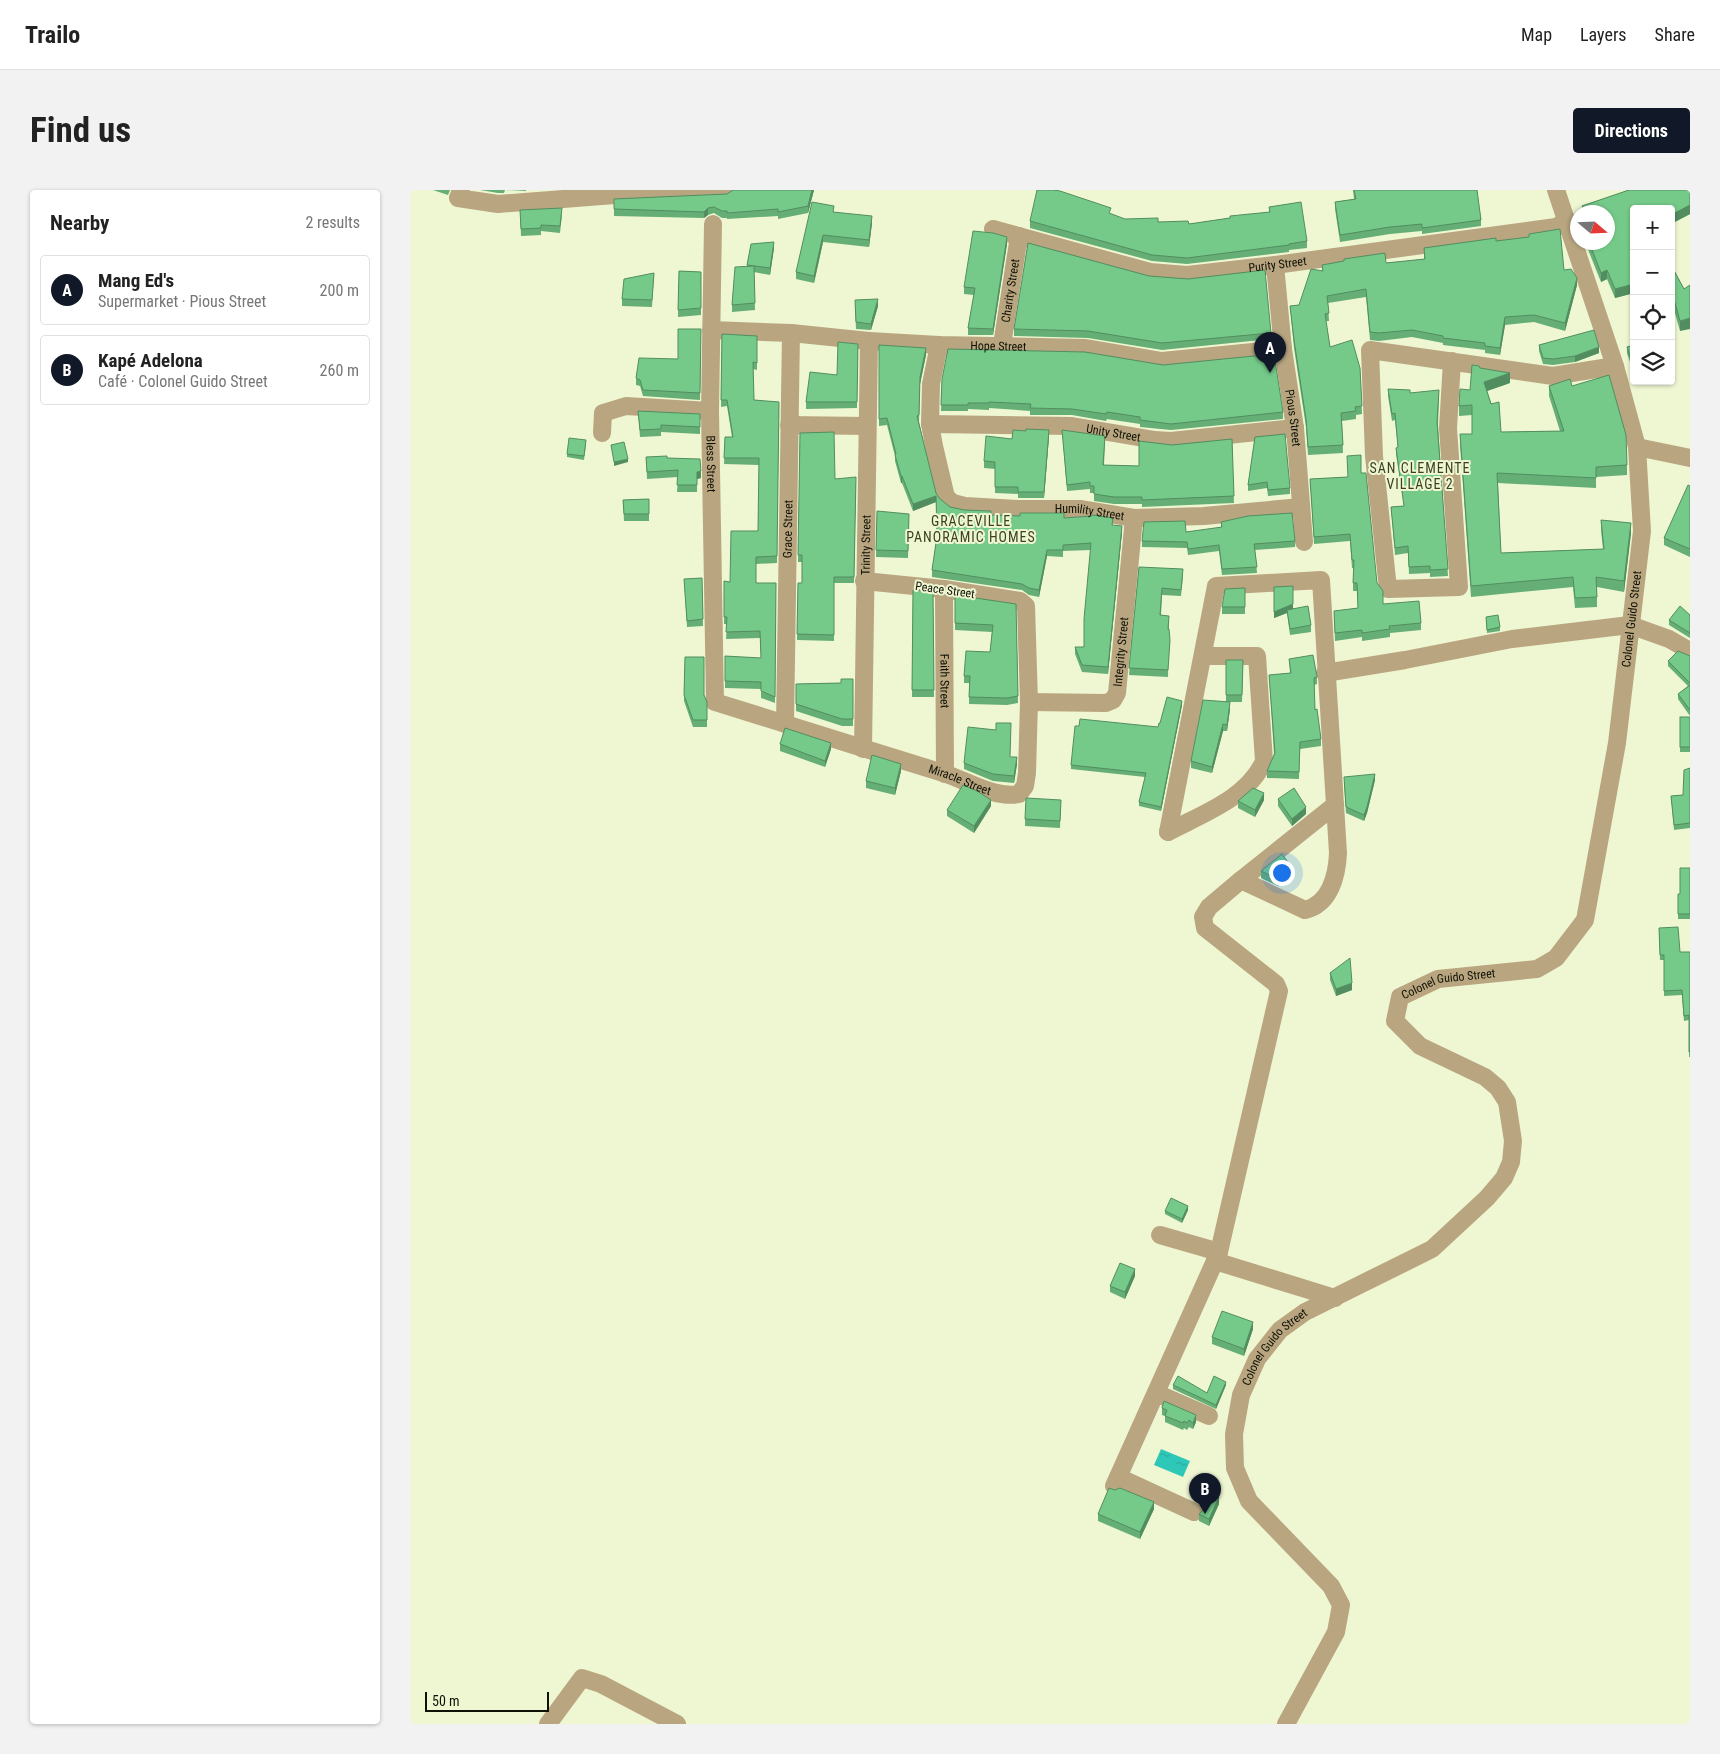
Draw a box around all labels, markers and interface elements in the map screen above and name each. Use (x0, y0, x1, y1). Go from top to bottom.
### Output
text: Trailo (25, 21, 80, 49)
text: Map (1521, 24, 1552, 45)
text: Layers (1580, 24, 1627, 45)
text: Share (1655, 24, 1695, 45)
button: Directions (1573, 108, 1690, 153)
text: Find us (30, 110, 131, 151)
north arrow (1570, 205, 1615, 250)
map controls (1630, 205, 1675, 385)
button: + (1630, 205, 1675, 250)
text: Nearby (50, 211, 109, 235)
text: 2 results (305, 213, 360, 232)
button: − (1630, 250, 1675, 295)
street label: Purity Street (1248, 254, 1308, 275)
street label: Charity Street (999, 257, 1022, 323)
text: Mang Ed's (98, 269, 174, 292)
text: A (62, 281, 72, 300)
text: 200 m (320, 281, 359, 300)
text: Supermarket · Pious Street (98, 292, 266, 311)
button: locate (1630, 295, 1675, 340)
pin: A (1254, 332, 1286, 373)
street label: Hope Street (970, 339, 1027, 354)
button: layers (1630, 340, 1675, 385)
text: Kapé Adelona (98, 349, 203, 372)
text: B (63, 361, 71, 380)
text: 260 m (320, 361, 359, 380)
text: Café · Colonel Guido Street (98, 372, 268, 391)
street label: Pious Street (1282, 388, 1303, 447)
street label: Unity Street (1085, 422, 1142, 445)
street label: Bless Street (703, 435, 718, 493)
district label: SAN CLEMENTE VILLAGE 2 (1369, 460, 1471, 492)
street label: Grace Street (781, 499, 795, 558)
street label: Humility Street (1055, 502, 1126, 523)
district label: GRACEVILLE PANORAMIC HOMES (906, 513, 1036, 545)
street label: Trinity Street (859, 514, 873, 575)
street label: Colonel Guido Street (1619, 570, 1644, 668)
street label: Peace Street (914, 579, 976, 601)
street label: Integrity Street (1111, 616, 1131, 687)
street label: Faith Street (937, 654, 952, 709)
street label: Miracle Street (927, 762, 993, 798)
your location (1269, 860, 1295, 886)
street label: Colonel Guido Street (1399, 966, 1496, 1002)
street label: Colonel Guido Street (1239, 1305, 1310, 1388)
pin: B (1189, 1473, 1221, 1514)
scale bar (425, 1689, 549, 1712)
text: 50 m (432, 1693, 460, 1709)

